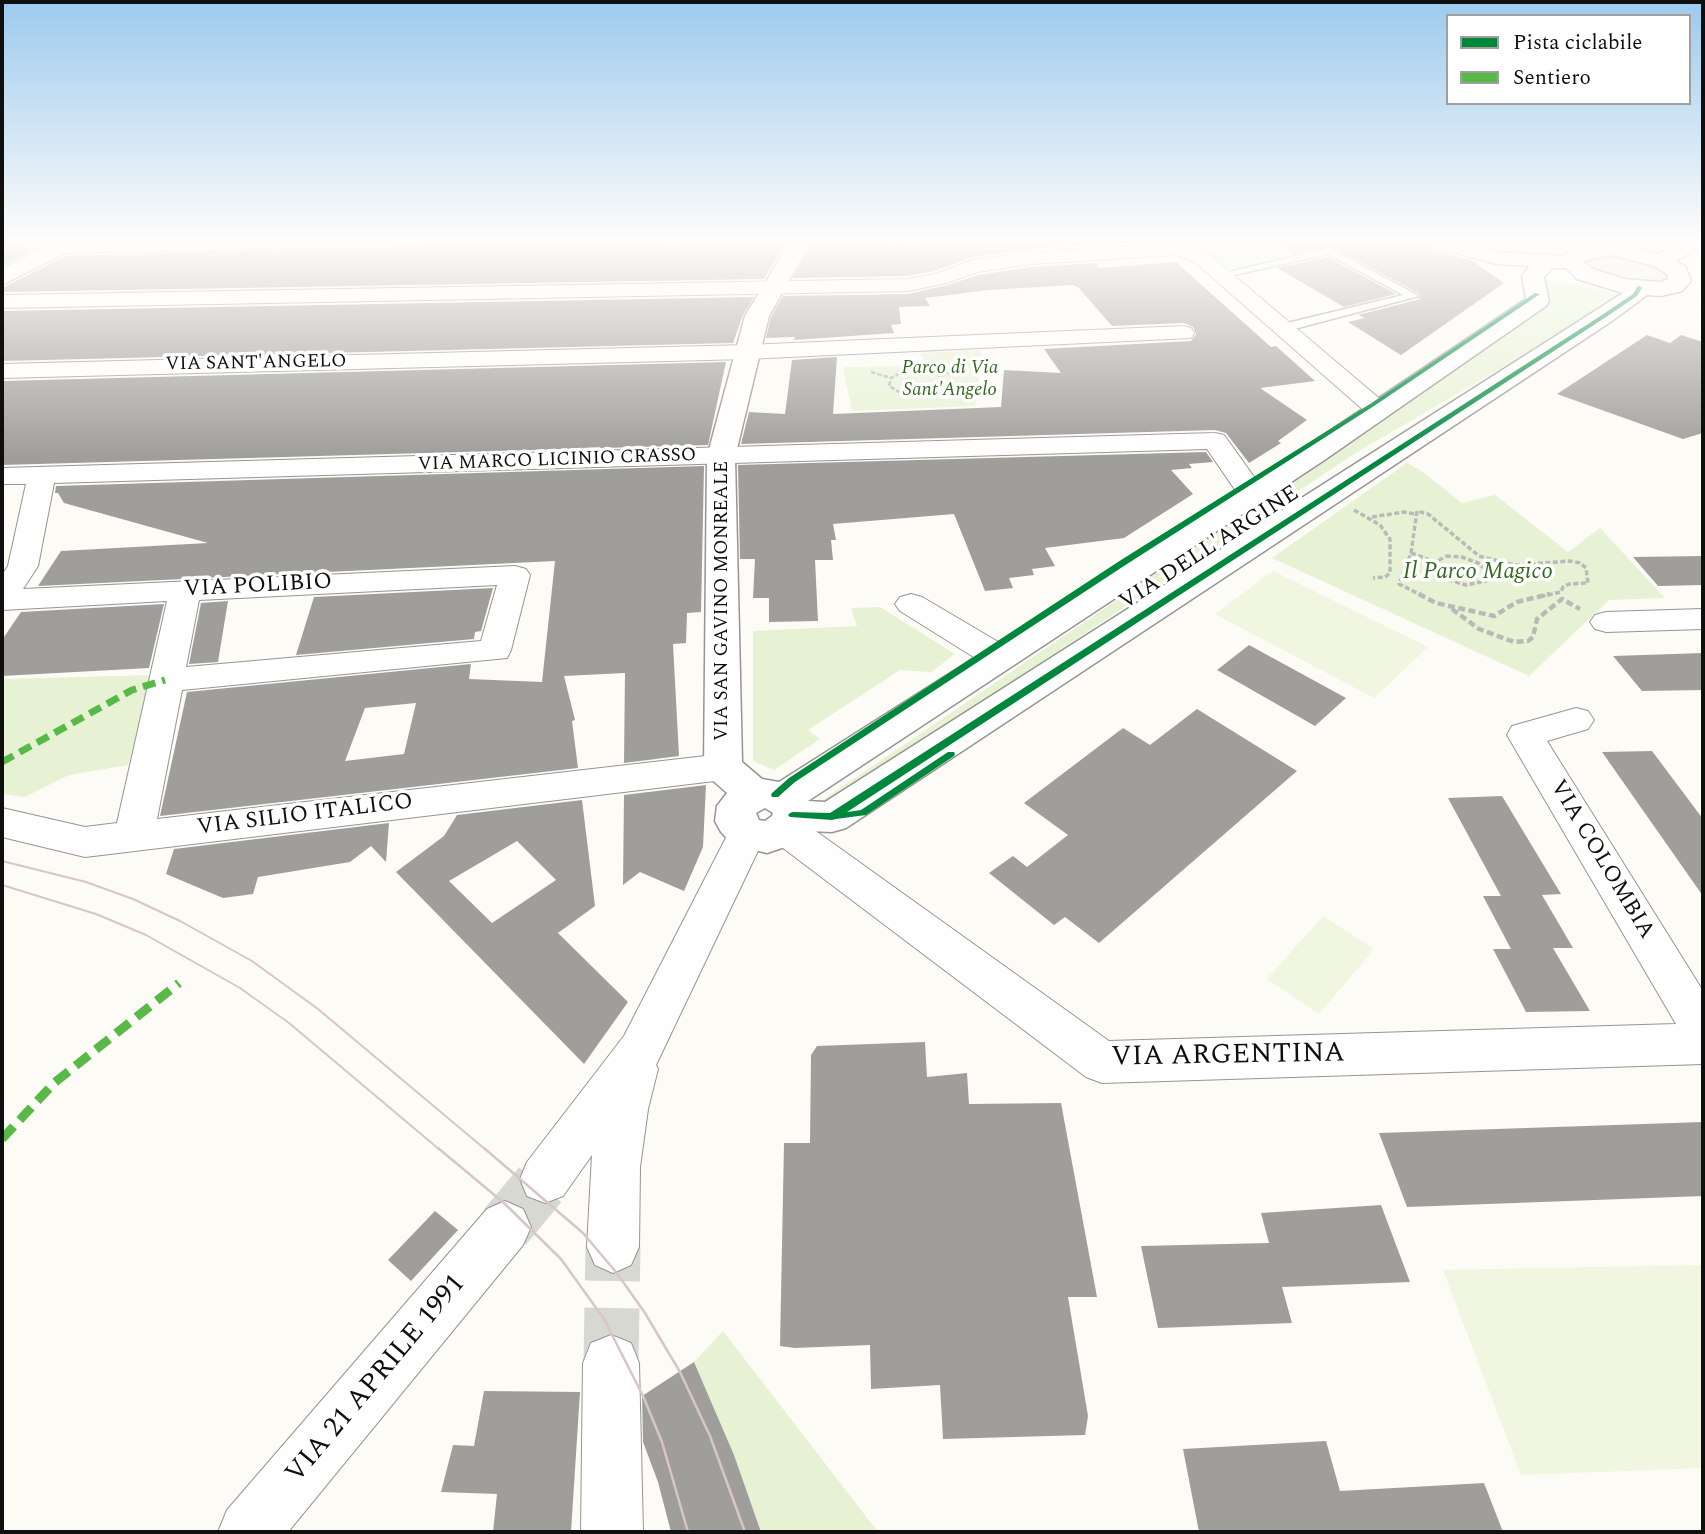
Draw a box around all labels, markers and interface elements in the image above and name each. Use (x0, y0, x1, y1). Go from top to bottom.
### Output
legend (1446, 14, 1691, 105)
text: Pista ciclabile (1513, 27, 1643, 59)
text: Sentiero (1513, 62, 1591, 94)
street label: VIA SANT'ANGELO (165, 351, 347, 377)
park label: Parco di Via Sant'Angelo (902, 358, 998, 402)
street label: VIA MARCO LICINIO CRASSO (417, 445, 697, 477)
street label: VIA SAN GAVINO MONREALE (712, 461, 734, 741)
street label: VIA DELL'ARGINE (1115, 481, 1305, 617)
park label: Il Parco Magico (1403, 559, 1553, 587)
street label: VIA POLIBIO (183, 569, 333, 605)
street label: VIA COLOMBIA (1543, 775, 1659, 945)
street label: VIA SILIO ITALICO (195, 789, 415, 843)
street label: VIA ARGENTINA (1111, 1038, 1345, 1076)
street label: VIA 21 APRILE 1991 (280, 1269, 474, 1491)

